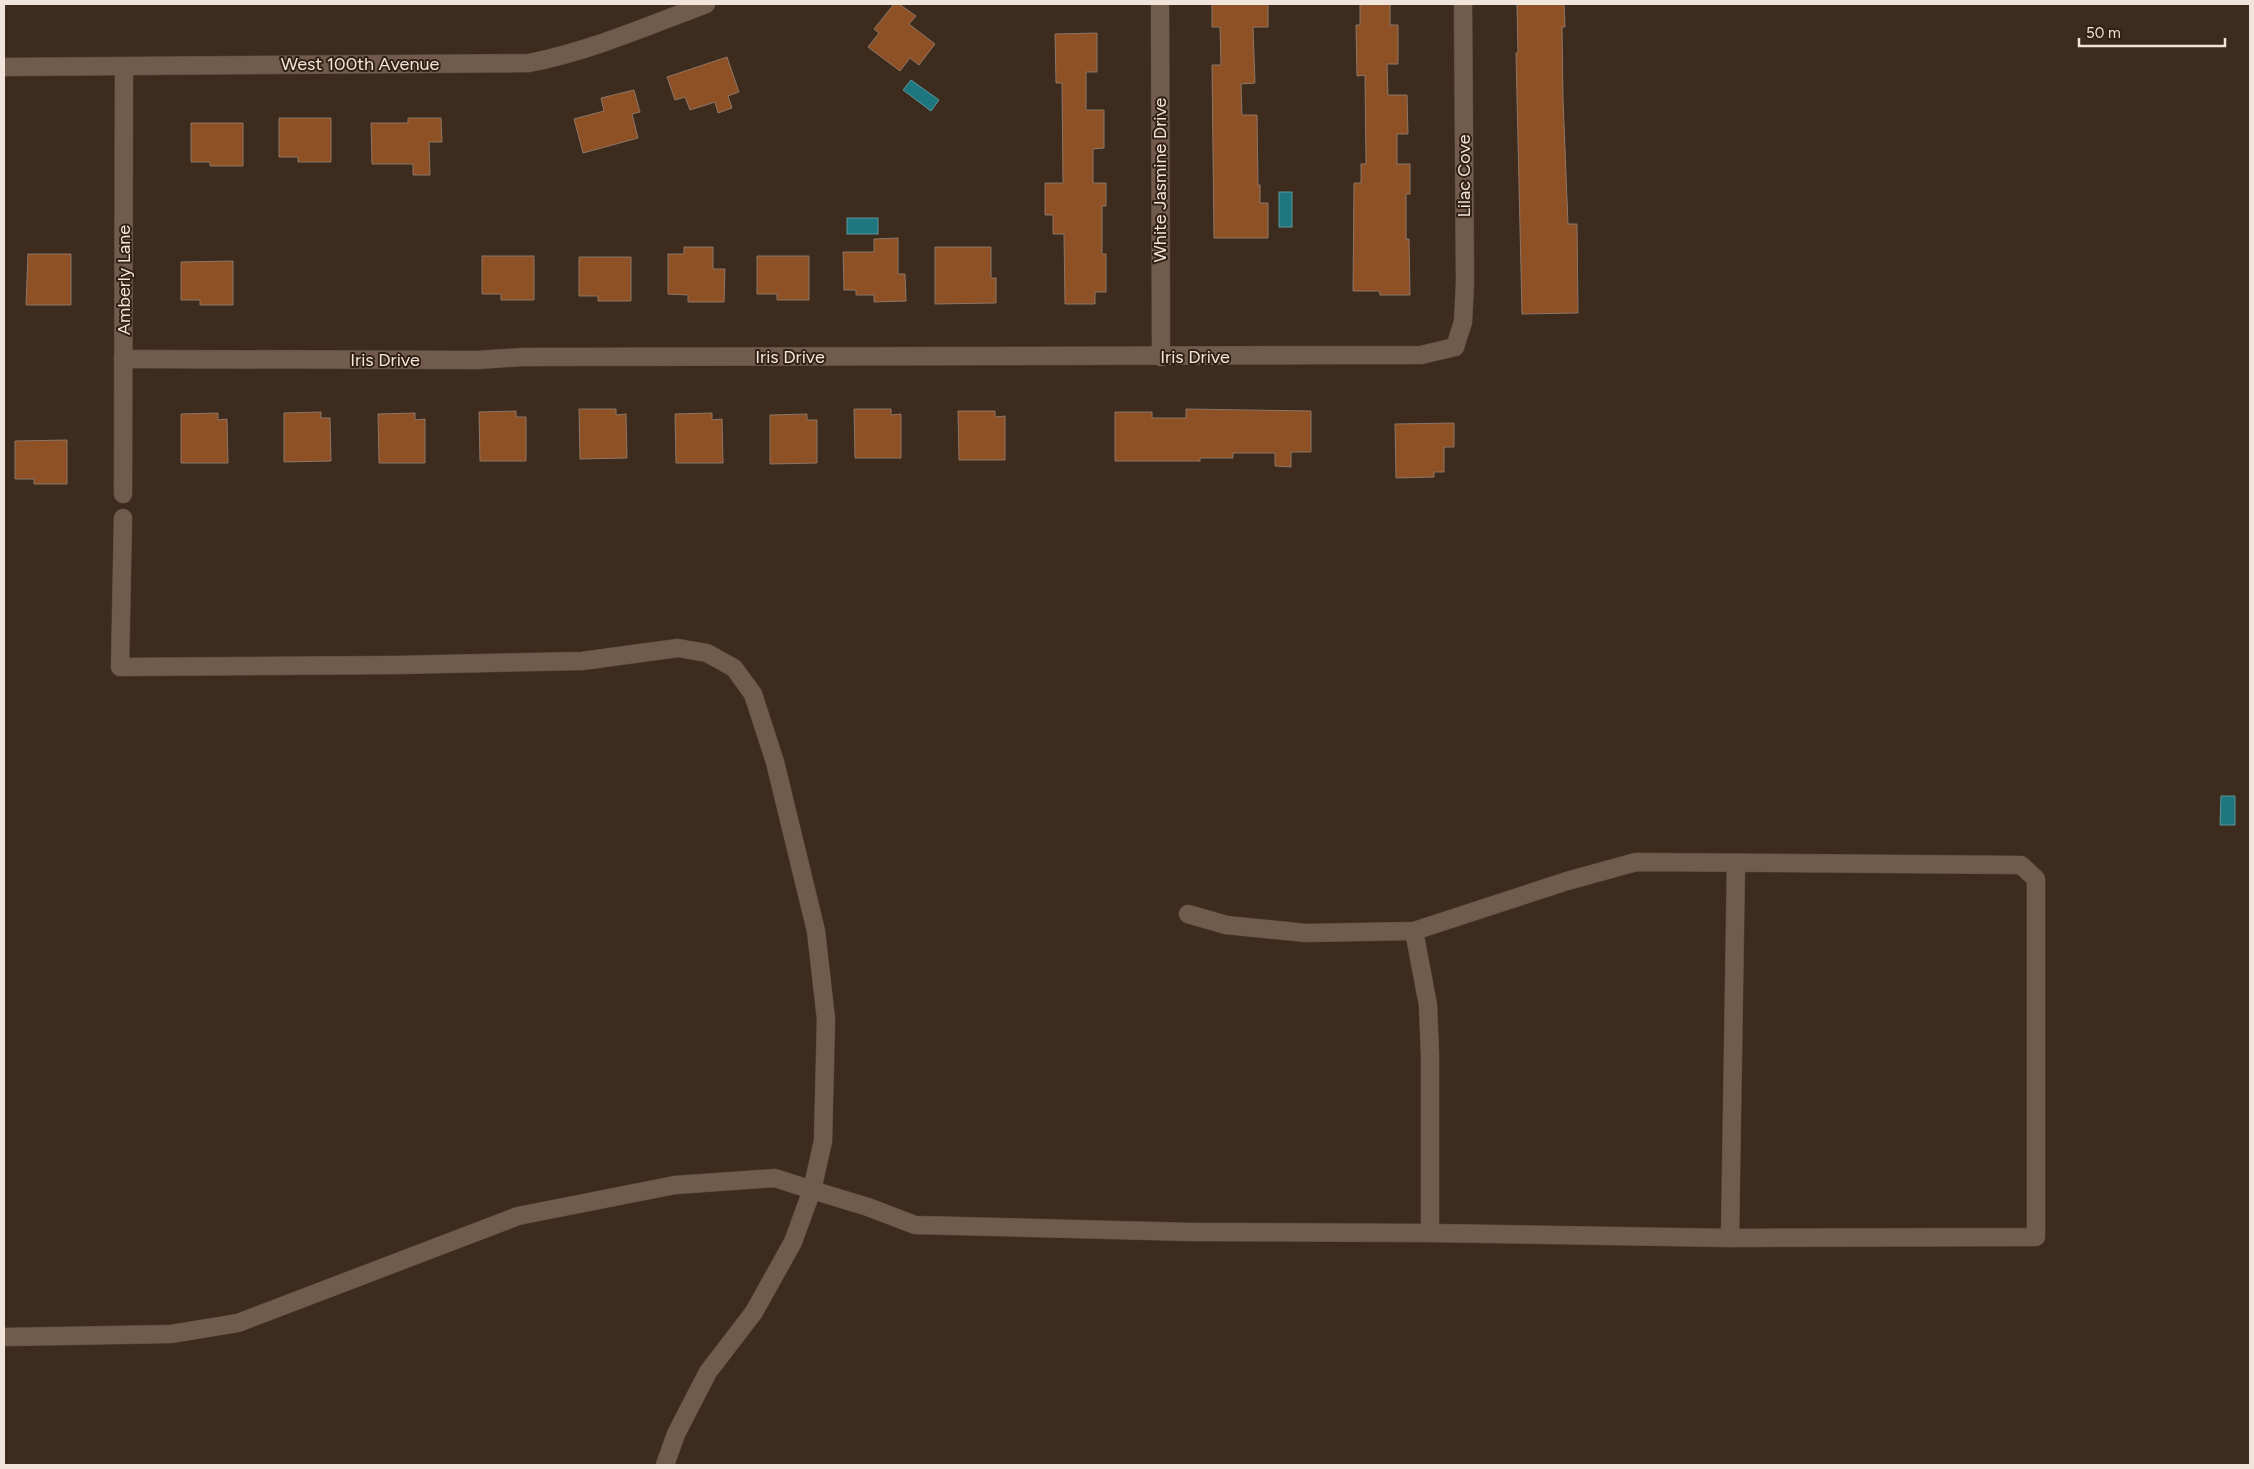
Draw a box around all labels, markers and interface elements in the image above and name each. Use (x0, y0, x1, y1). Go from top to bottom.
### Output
scale bar (2079, 15, 2225, 47)
text: 50 m (2086, 24, 2121, 42)
street label: West 100th Avenue (281, 53, 440, 75)
street label: White Jasmine Drive (1149, 97, 1171, 262)
street label: Lilac Cove (1453, 134, 1475, 218)
street label: Amberly Lane (113, 225, 135, 335)
street label: Iris Drive (755, 346, 825, 368)
street label: Iris Drive (1160, 346, 1230, 368)
street label: Iris Drive (350, 349, 420, 371)

